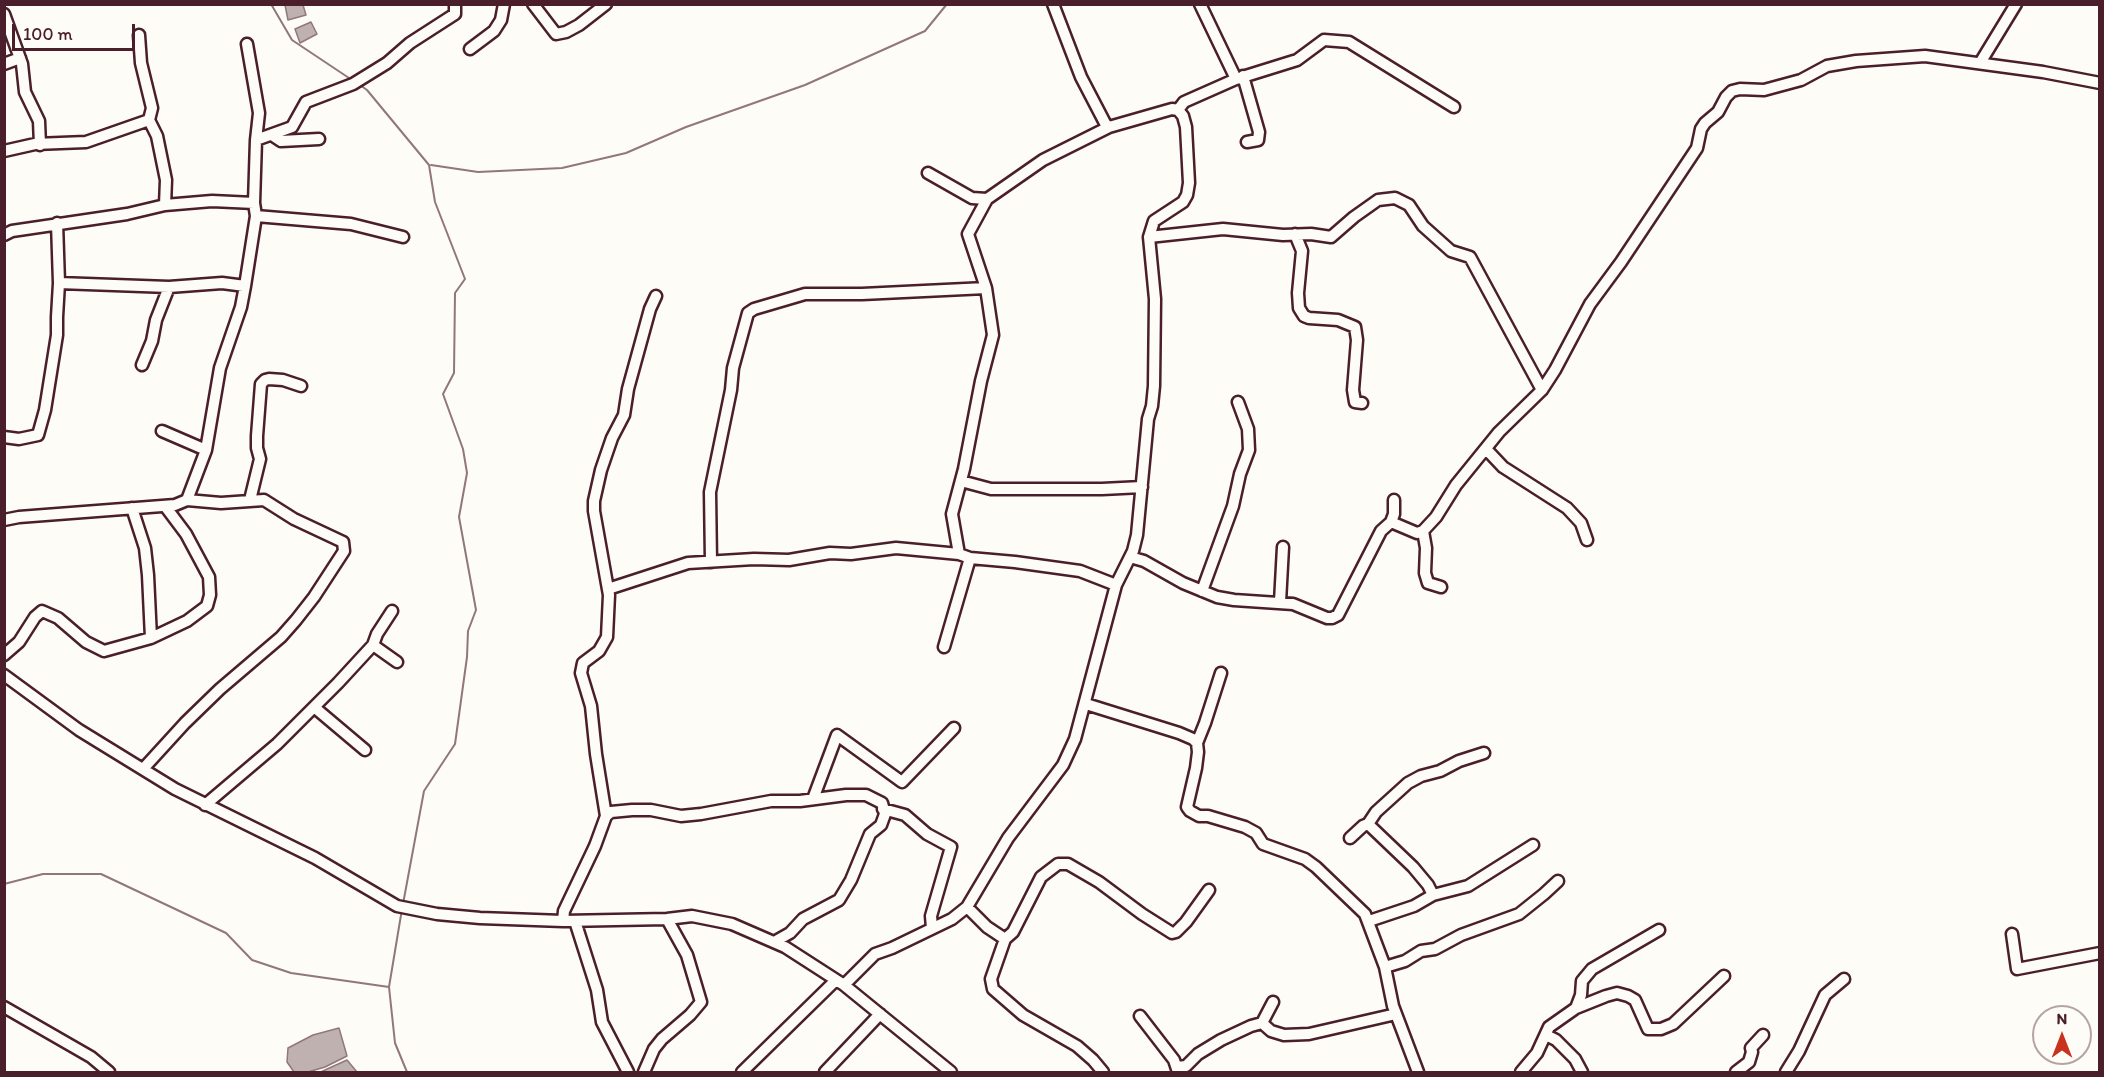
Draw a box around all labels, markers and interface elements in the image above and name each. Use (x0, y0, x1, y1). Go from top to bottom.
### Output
scale bar (15, 12, 138, 50)
text: 100 m (23, 23, 73, 45)
north arrow (2032, 1005, 2092, 1065)
text: N (2057, 1009, 2067, 1028)

